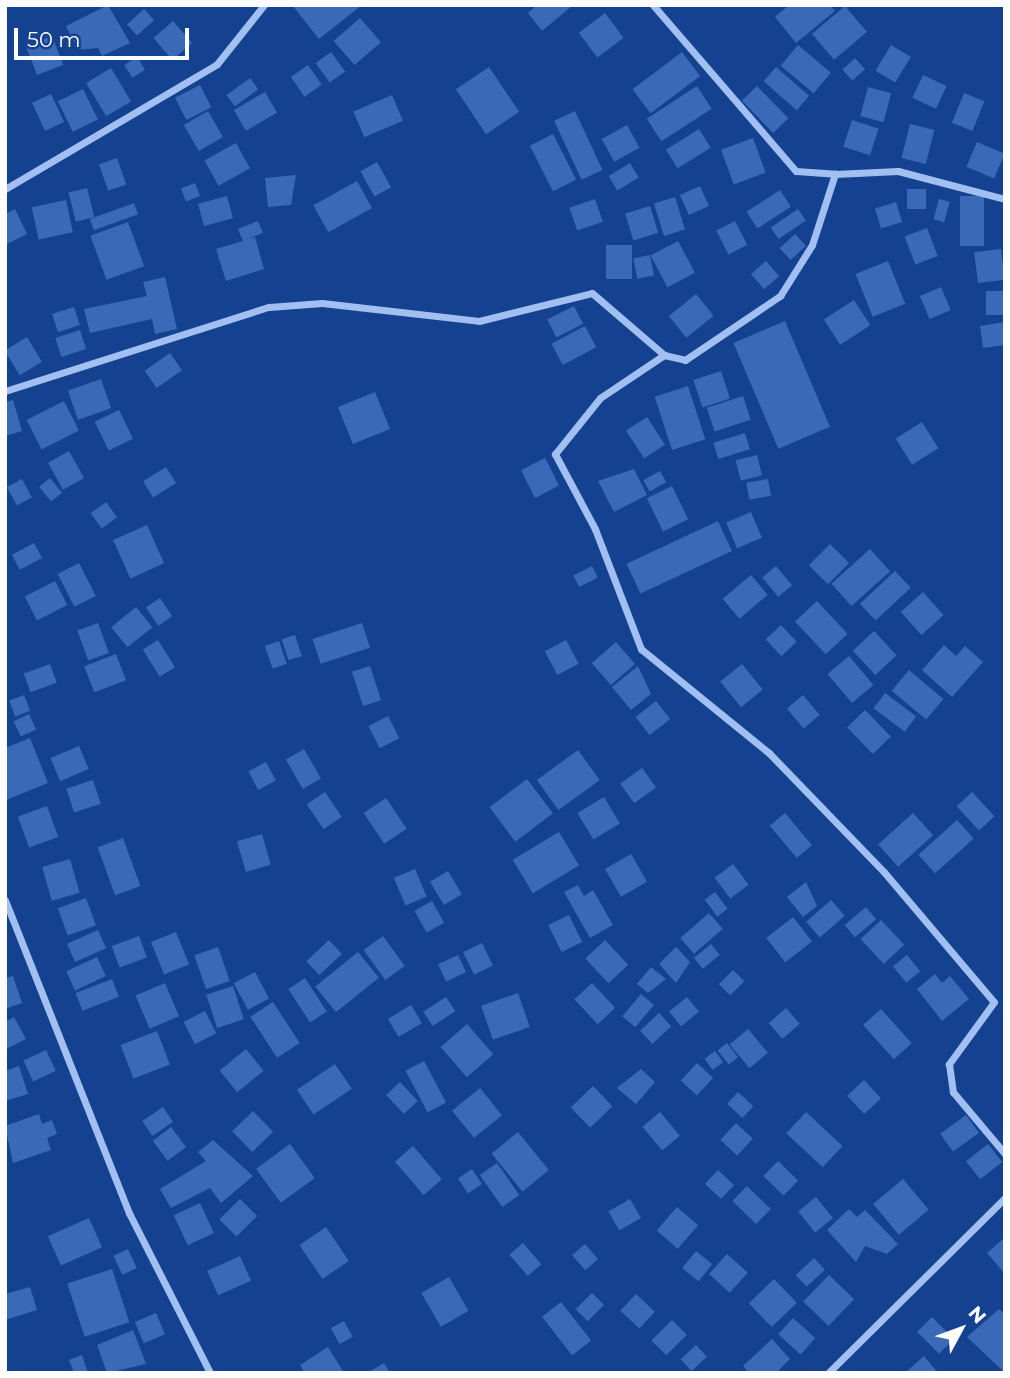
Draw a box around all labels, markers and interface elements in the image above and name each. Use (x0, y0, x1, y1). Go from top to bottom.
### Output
scale bar (18, 14, 192, 58)
text: 50 m (27, 27, 81, 52)
north arrow (926, 1294, 996, 1364)
text: N (964, 1302, 991, 1328)

